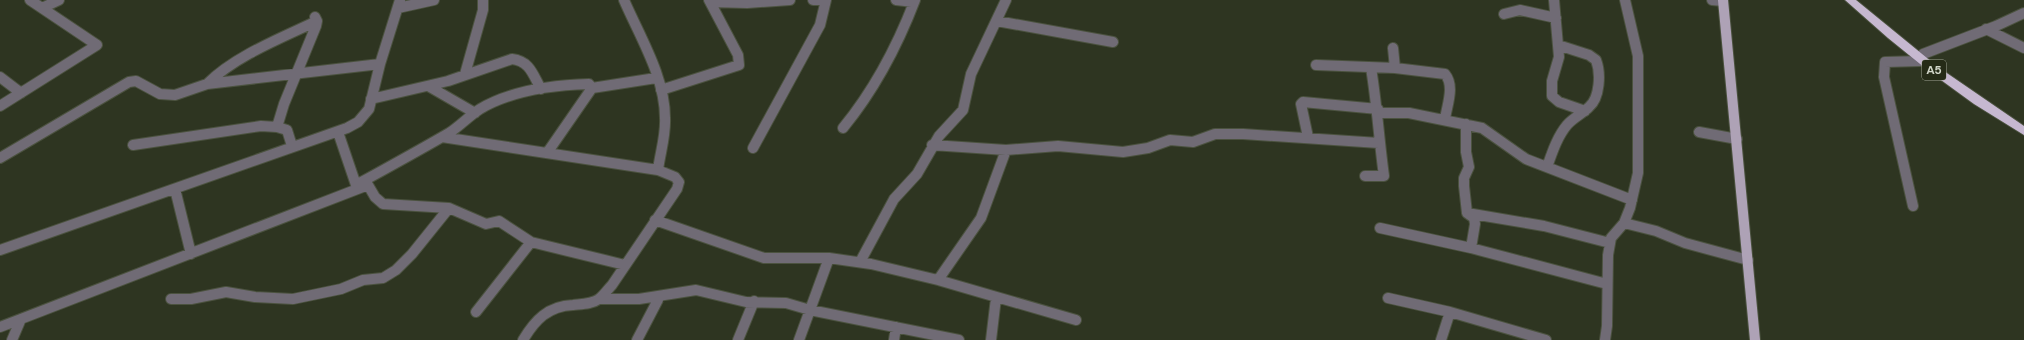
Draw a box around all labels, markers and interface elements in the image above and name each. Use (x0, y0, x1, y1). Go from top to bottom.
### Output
road number: A5 (1922, 60, 1946, 80)

